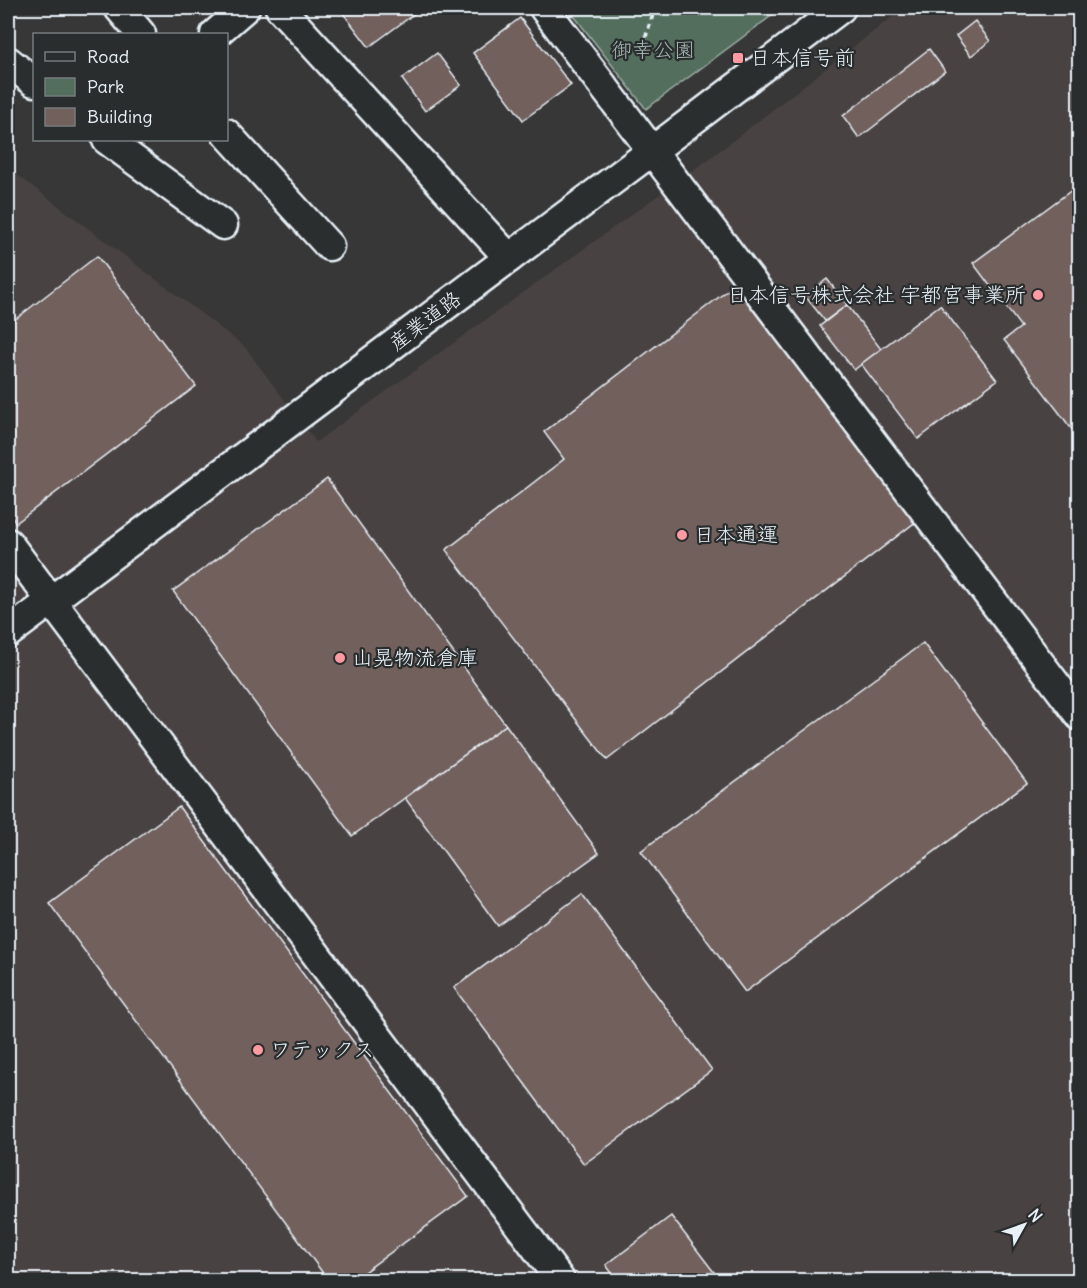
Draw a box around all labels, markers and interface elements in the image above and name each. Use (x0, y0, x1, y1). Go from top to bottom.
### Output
legend (33, 33, 228, 141)
park label: 御幸公園 (611, 36, 695, 63)
place label: 日本信号前 (750, 44, 855, 71)
text: Road (87, 45, 130, 68)
marker: 日本信号前 (731, 51, 745, 65)
text: Park (87, 75, 124, 98)
text: Building (87, 105, 152, 128)
place label: 日本信号株式会社 宇都宮事業所 (727, 281, 1026, 308)
street label: 産業道路 (383, 285, 466, 357)
marker: 日本信号株式会社 宇都宮事業所 (1031, 288, 1045, 302)
place label: 日本通運 (694, 521, 778, 548)
marker: 日本通運 (675, 528, 689, 542)
place label: 山晃物流倉庫 (352, 644, 478, 671)
marker: 山晃物流倉庫 (333, 651, 347, 665)
place label: ワテックス (270, 1036, 375, 1063)
marker: ワテックス (251, 1043, 265, 1057)
north arrow (994, 1195, 1054, 1255)
text: N (1024, 1205, 1047, 1226)

